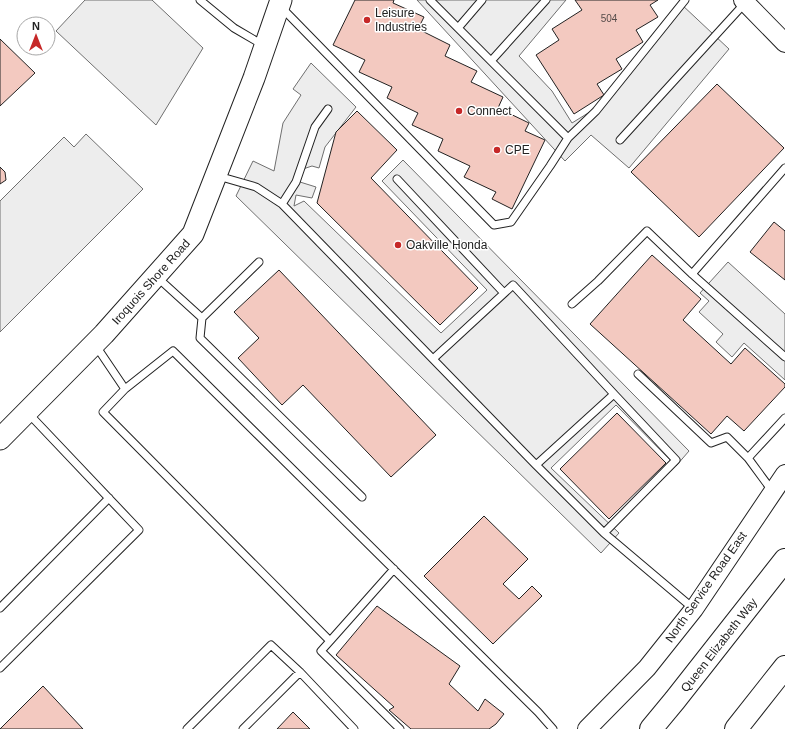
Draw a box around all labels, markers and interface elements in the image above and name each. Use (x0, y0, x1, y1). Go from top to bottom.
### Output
place label: Leisure Industries (375, 6, 427, 34)
house number: 504 (601, 13, 618, 24)
marker: Leisure Industries (362, 15, 372, 25)
north arrow (16, 16, 56, 56)
text: N (32, 20, 40, 32)
place label: Connect (467, 104, 512, 118)
marker: Connect (454, 106, 464, 116)
place label: CPE (505, 143, 530, 157)
marker: CPE (492, 145, 502, 155)
street label: Iroquois Shore Road (109, 236, 193, 328)
place label: Oakville Honda (406, 238, 488, 252)
marker: Oakville Honda (393, 240, 403, 250)
street label: North Service Road East (662, 528, 750, 645)
street label: Queen Elizabeth Way (678, 595, 760, 695)

